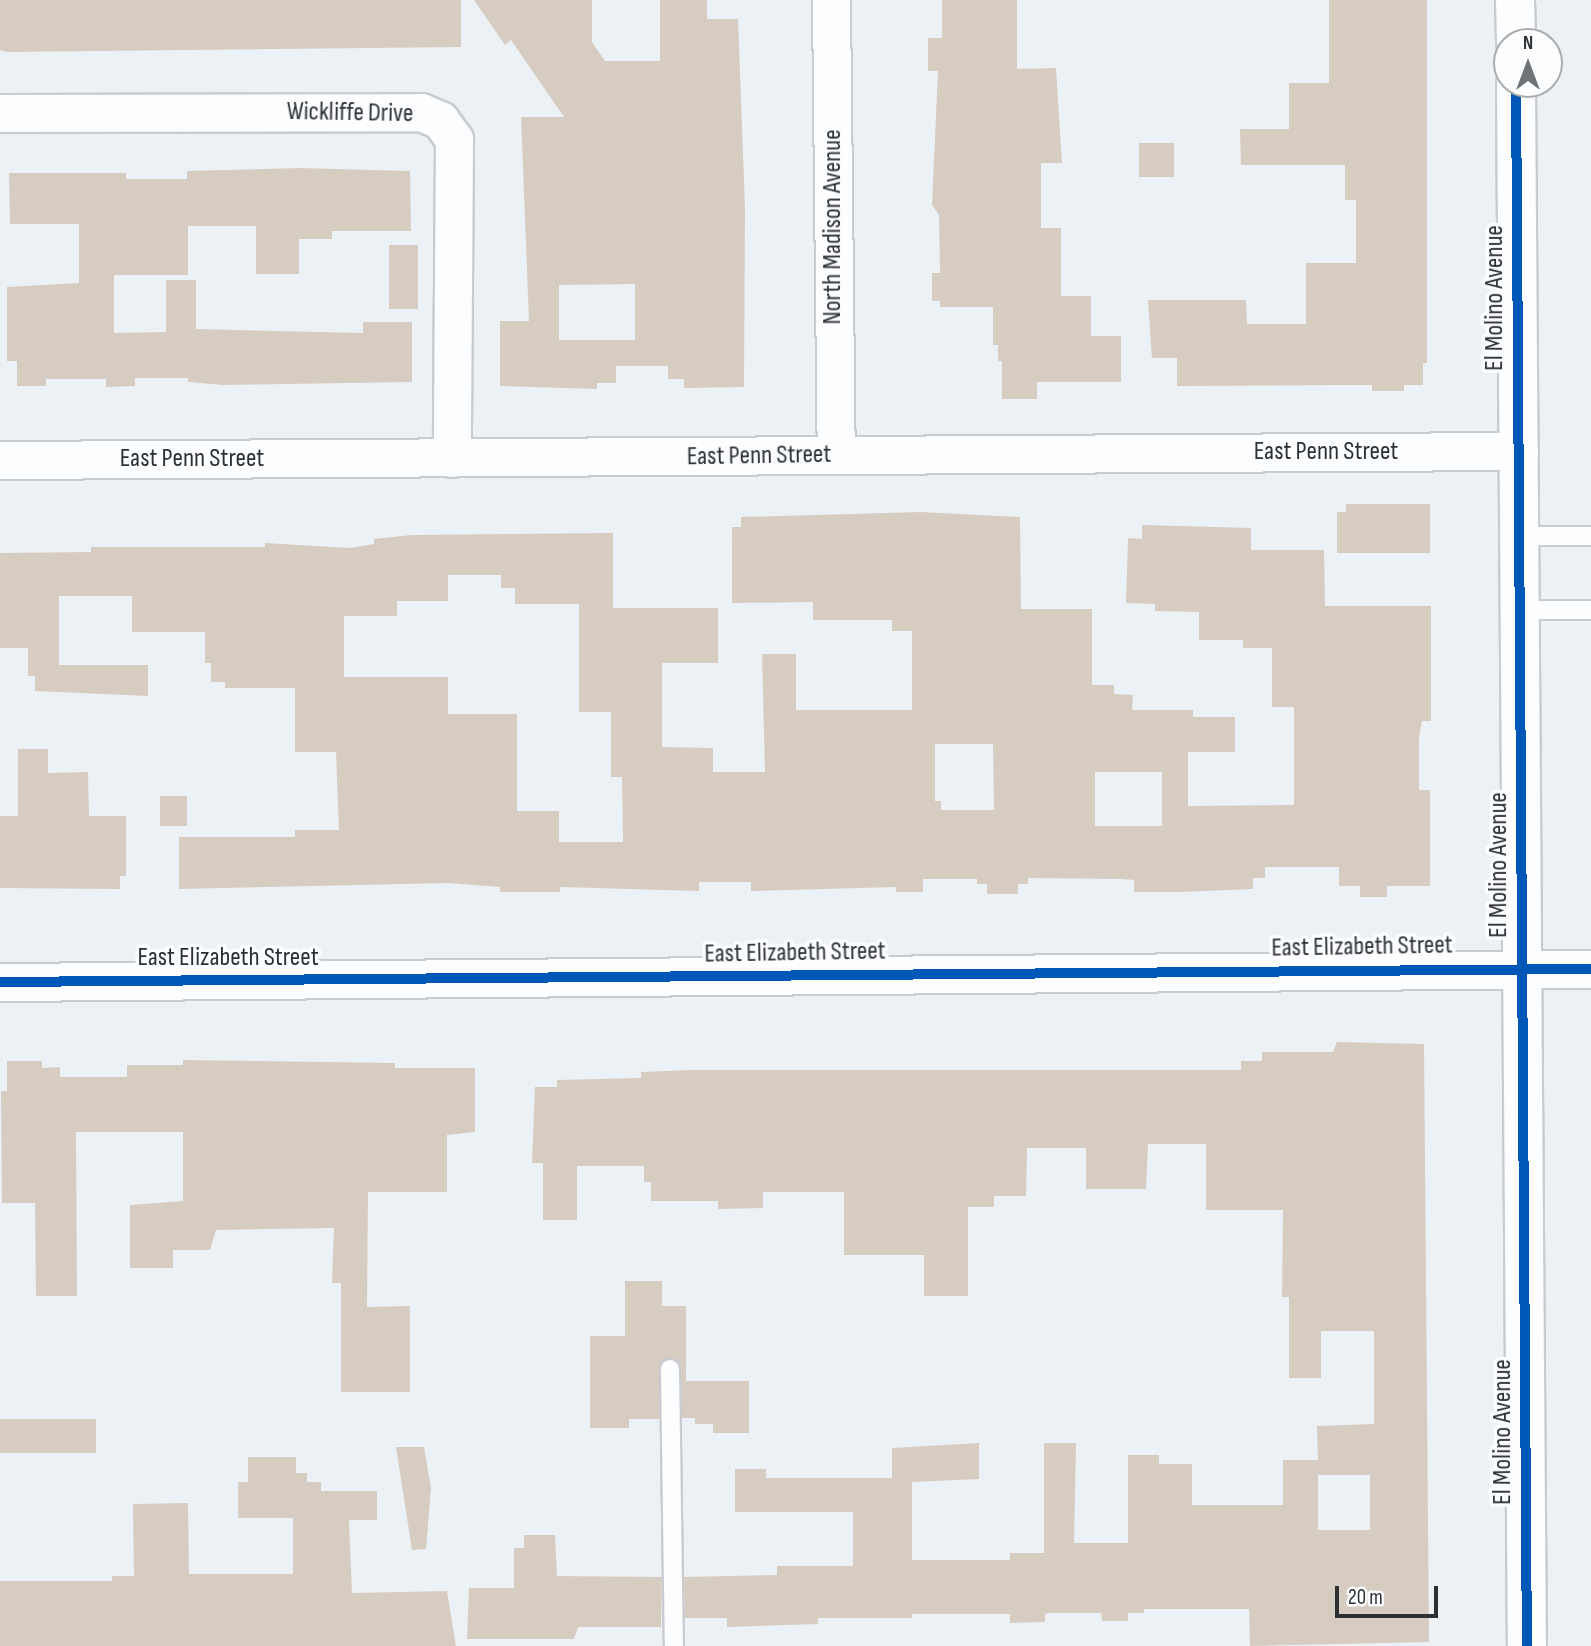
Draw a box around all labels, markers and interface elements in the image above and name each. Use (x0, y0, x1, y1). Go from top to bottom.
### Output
north arrow (1493, 28, 1563, 98)
text: N (1523, 32, 1533, 55)
street label: Wickliffe Drive (286, 96, 414, 130)
street label: North Madison Avenue (817, 129, 849, 325)
street label: El Molino Avenue (1479, 225, 1511, 371)
street label: East Penn Street (1254, 436, 1398, 468)
street label: East Penn Street (687, 439, 831, 473)
street label: East Penn Street (120, 443, 264, 475)
street label: El Molino Avenue (1483, 792, 1515, 938)
street label: East Elizabeth Street (1271, 930, 1453, 964)
street label: East Elizabeth Street (704, 936, 886, 970)
street label: East Elizabeth Street (137, 942, 319, 974)
street label: El Molino Avenue (1487, 1359, 1519, 1505)
scale bar (1339, 1572, 1442, 1616)
text: 20 m (1348, 1585, 1383, 1610)

